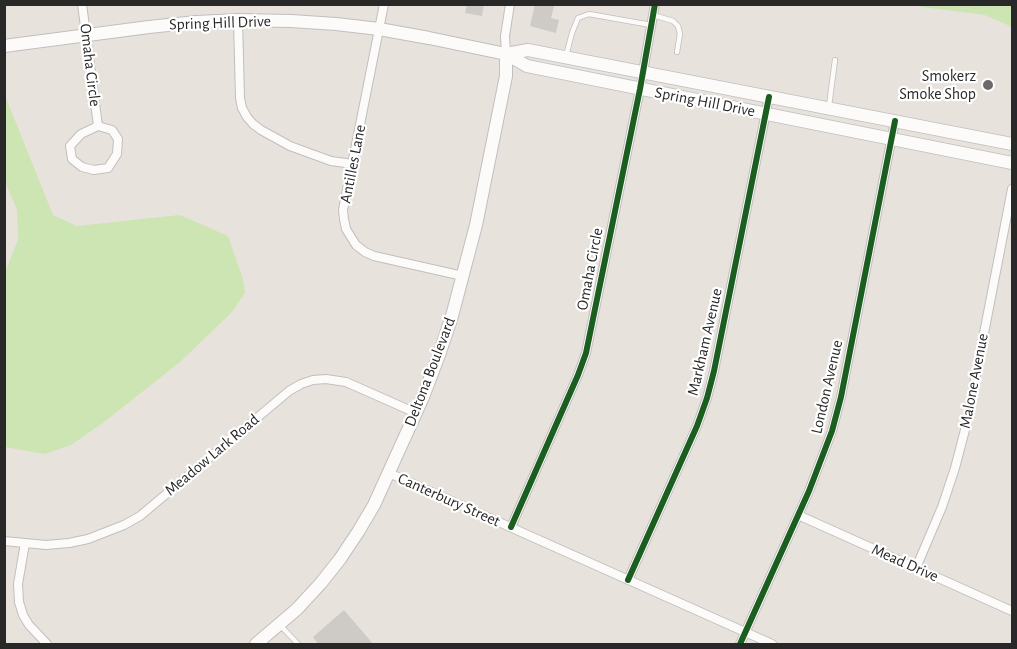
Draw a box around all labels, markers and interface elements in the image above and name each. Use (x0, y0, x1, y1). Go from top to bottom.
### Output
street label: Spring Hill Drive (169, 12, 271, 34)
street label: Omaha Circle (75, 22, 105, 108)
place label: Smokerz Smoke Shop (899, 66, 976, 104)
marker: Smokerz Smoke Shop (981, 78, 995, 92)
street label: Spring Hill Drive (653, 83, 757, 121)
street label: Antilles Lane (336, 123, 370, 205)
street label: Omaha Circle (573, 226, 607, 312)
street label: Markham Avenue (683, 286, 727, 398)
street label: Deltona Boulevard (400, 315, 460, 429)
street label: Malone Avenue (955, 332, 993, 430)
street label: London Avenue (807, 338, 847, 436)
street label: Meadow Lark Road (161, 410, 263, 500)
street label: Canterbury Street (395, 469, 503, 531)
street label: Mead Drive (869, 540, 941, 586)

